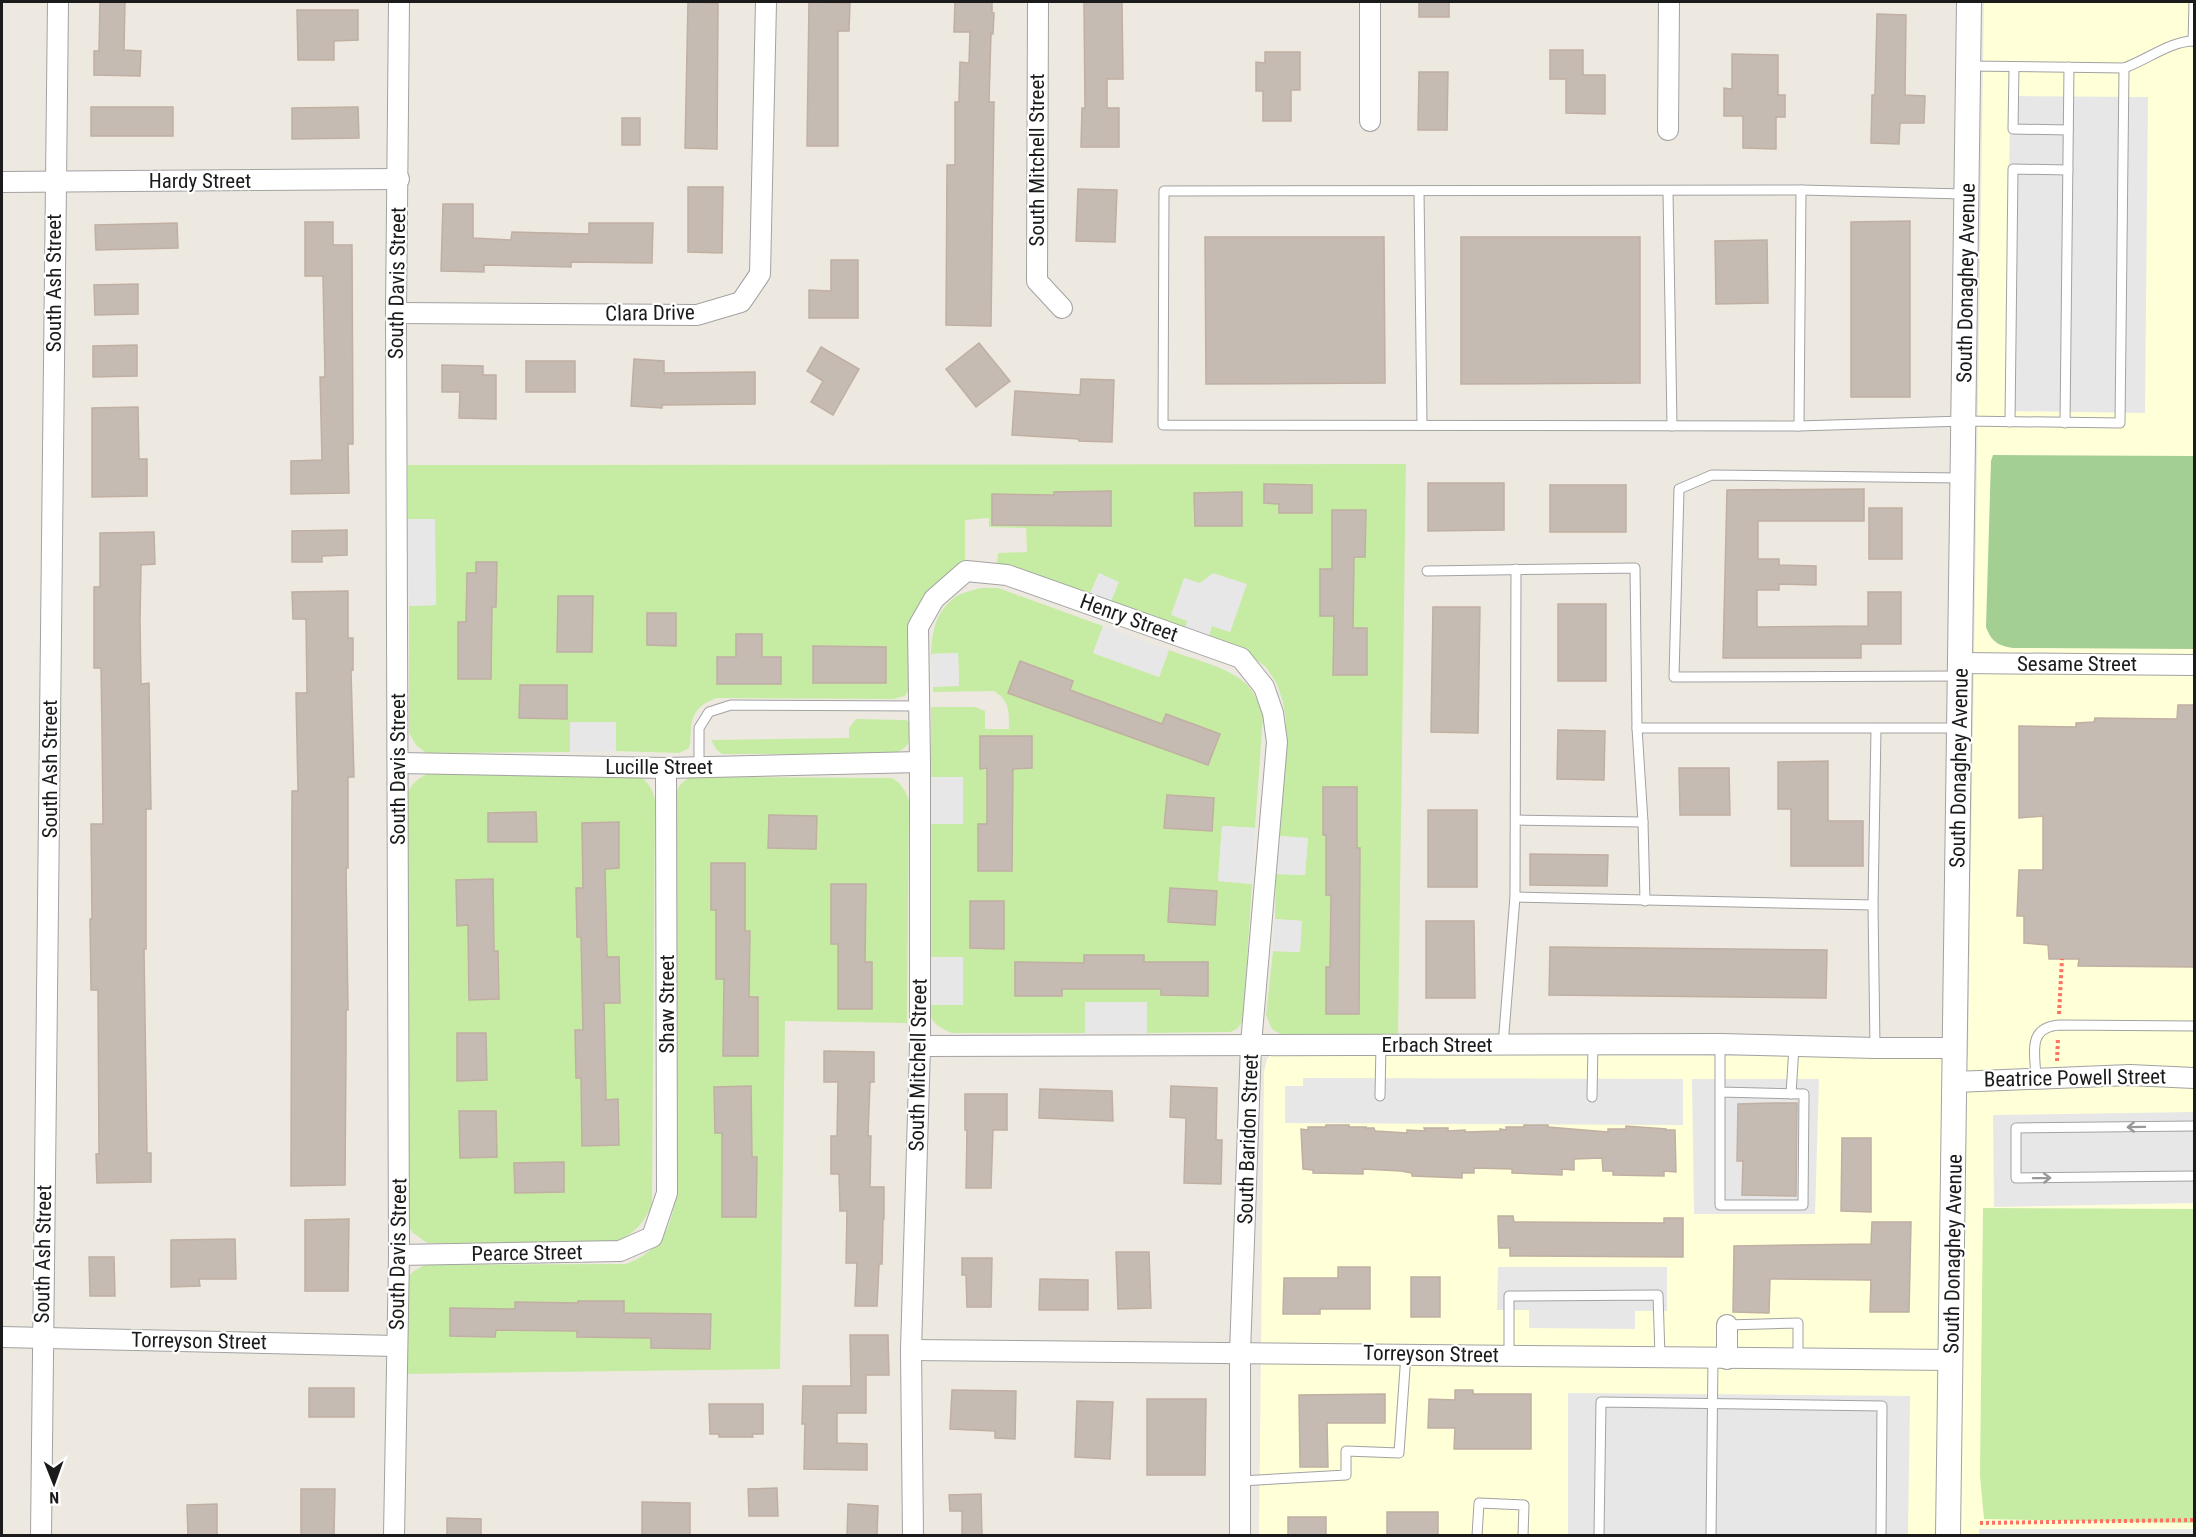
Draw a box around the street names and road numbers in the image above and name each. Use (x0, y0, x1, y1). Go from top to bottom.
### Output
street label: South Mitchell Street (1025, 73, 1049, 247)
street label: Hardy Street (149, 169, 251, 193)
street label: South Donaghey Avenue (1952, 183, 1980, 383)
street label: South Davis Street (384, 207, 410, 359)
street label: South Ash Street (42, 214, 66, 352)
street label: Clara Drive (605, 300, 695, 326)
street label: Henry Street (1077, 589, 1181, 647)
street label: Sesame Street (2017, 652, 2137, 676)
street label: South Donaghey Avenue (1945, 668, 1973, 868)
street label: South Davis Street (386, 693, 410, 845)
street label: South Ash Street (38, 700, 62, 838)
street label: Lucille Street (605, 755, 713, 779)
street label: Shaw Street (655, 955, 679, 1053)
street label: South Mitchell Street (904, 978, 932, 1152)
street label: Erbach Street (1381, 1033, 1493, 1057)
street label: South Baridon Street (1233, 1053, 1263, 1225)
street label: Beatrice Powell Street (1984, 1064, 2166, 1092)
street label: South Donaghey Avenue (1939, 1154, 1967, 1354)
street label: South Davis Street (385, 1178, 411, 1330)
street label: South Ash Street (30, 1184, 56, 1324)
street label: Pearce Street (471, 1240, 583, 1266)
street label: Torreyson Street (131, 1328, 267, 1354)
street label: Torreyson Street (1363, 1341, 1499, 1367)

